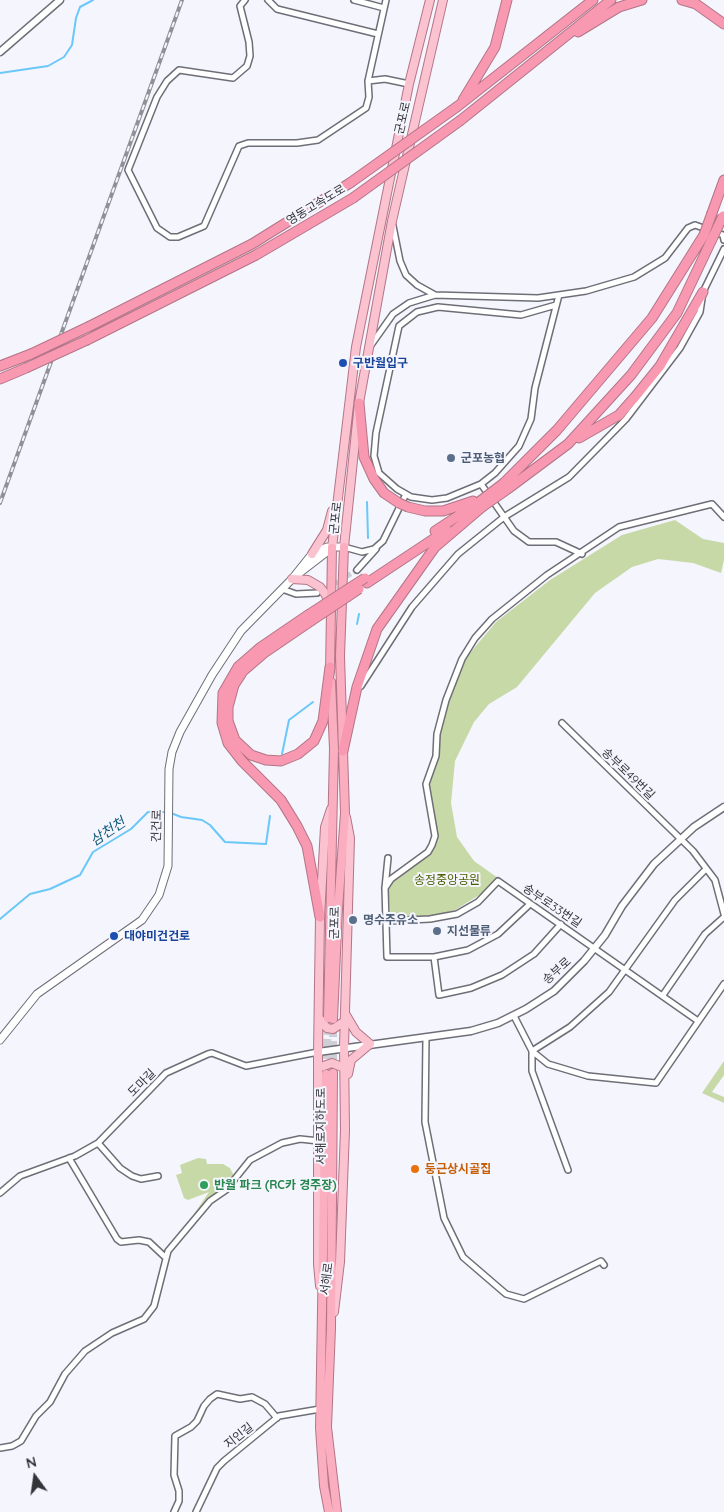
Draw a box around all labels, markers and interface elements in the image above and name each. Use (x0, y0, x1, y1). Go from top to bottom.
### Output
street label: 군포로 (392, 100, 414, 136)
street label: 영동고속도로 (284, 182, 348, 228)
place label: 구반월입구 (353, 356, 408, 370)
marker: 구반월입구 (337, 357, 349, 369)
place label: 군포농협 (461, 451, 505, 465)
marker: 군포농협 (445, 452, 457, 464)
street label: 군포로 (327, 501, 345, 535)
street label: 송부로49번길 (599, 745, 657, 803)
street label: 건건로 (150, 809, 164, 843)
water label: 삼천천 (87, 814, 129, 850)
park label: 송정중앙공원 (414, 873, 480, 887)
street label: 송부로33번길 (520, 881, 584, 931)
street label: 군포로 (328, 906, 342, 940)
place label: 명수주유소 (363, 913, 418, 927)
marker: 명수주유소 (347, 914, 359, 926)
place label: 지선물류 (447, 924, 491, 938)
marker: 지선물류 (431, 925, 443, 937)
place label: 대야미건건로 (124, 929, 190, 943)
marker: 대야미건건로 (108, 930, 120, 942)
street label: 송부로 (540, 955, 574, 987)
street label: 도마길 (125, 1066, 159, 1100)
street label: 서해로지하도로 (314, 1087, 328, 1165)
place label: 둥근상시골집 (425, 1162, 491, 1176)
marker: 둥근상시골집 (409, 1163, 421, 1175)
place label: 반월 파크 (RC카 경주장) (214, 1178, 337, 1192)
marker: 반월 파크 (RC카 경주장) (198, 1179, 210, 1191)
street label: 서해로 (318, 1262, 336, 1296)
street label: 지인길 (222, 1420, 256, 1452)
north arrow (10, 1452, 60, 1502)
text: N (24, 1452, 39, 1472)

